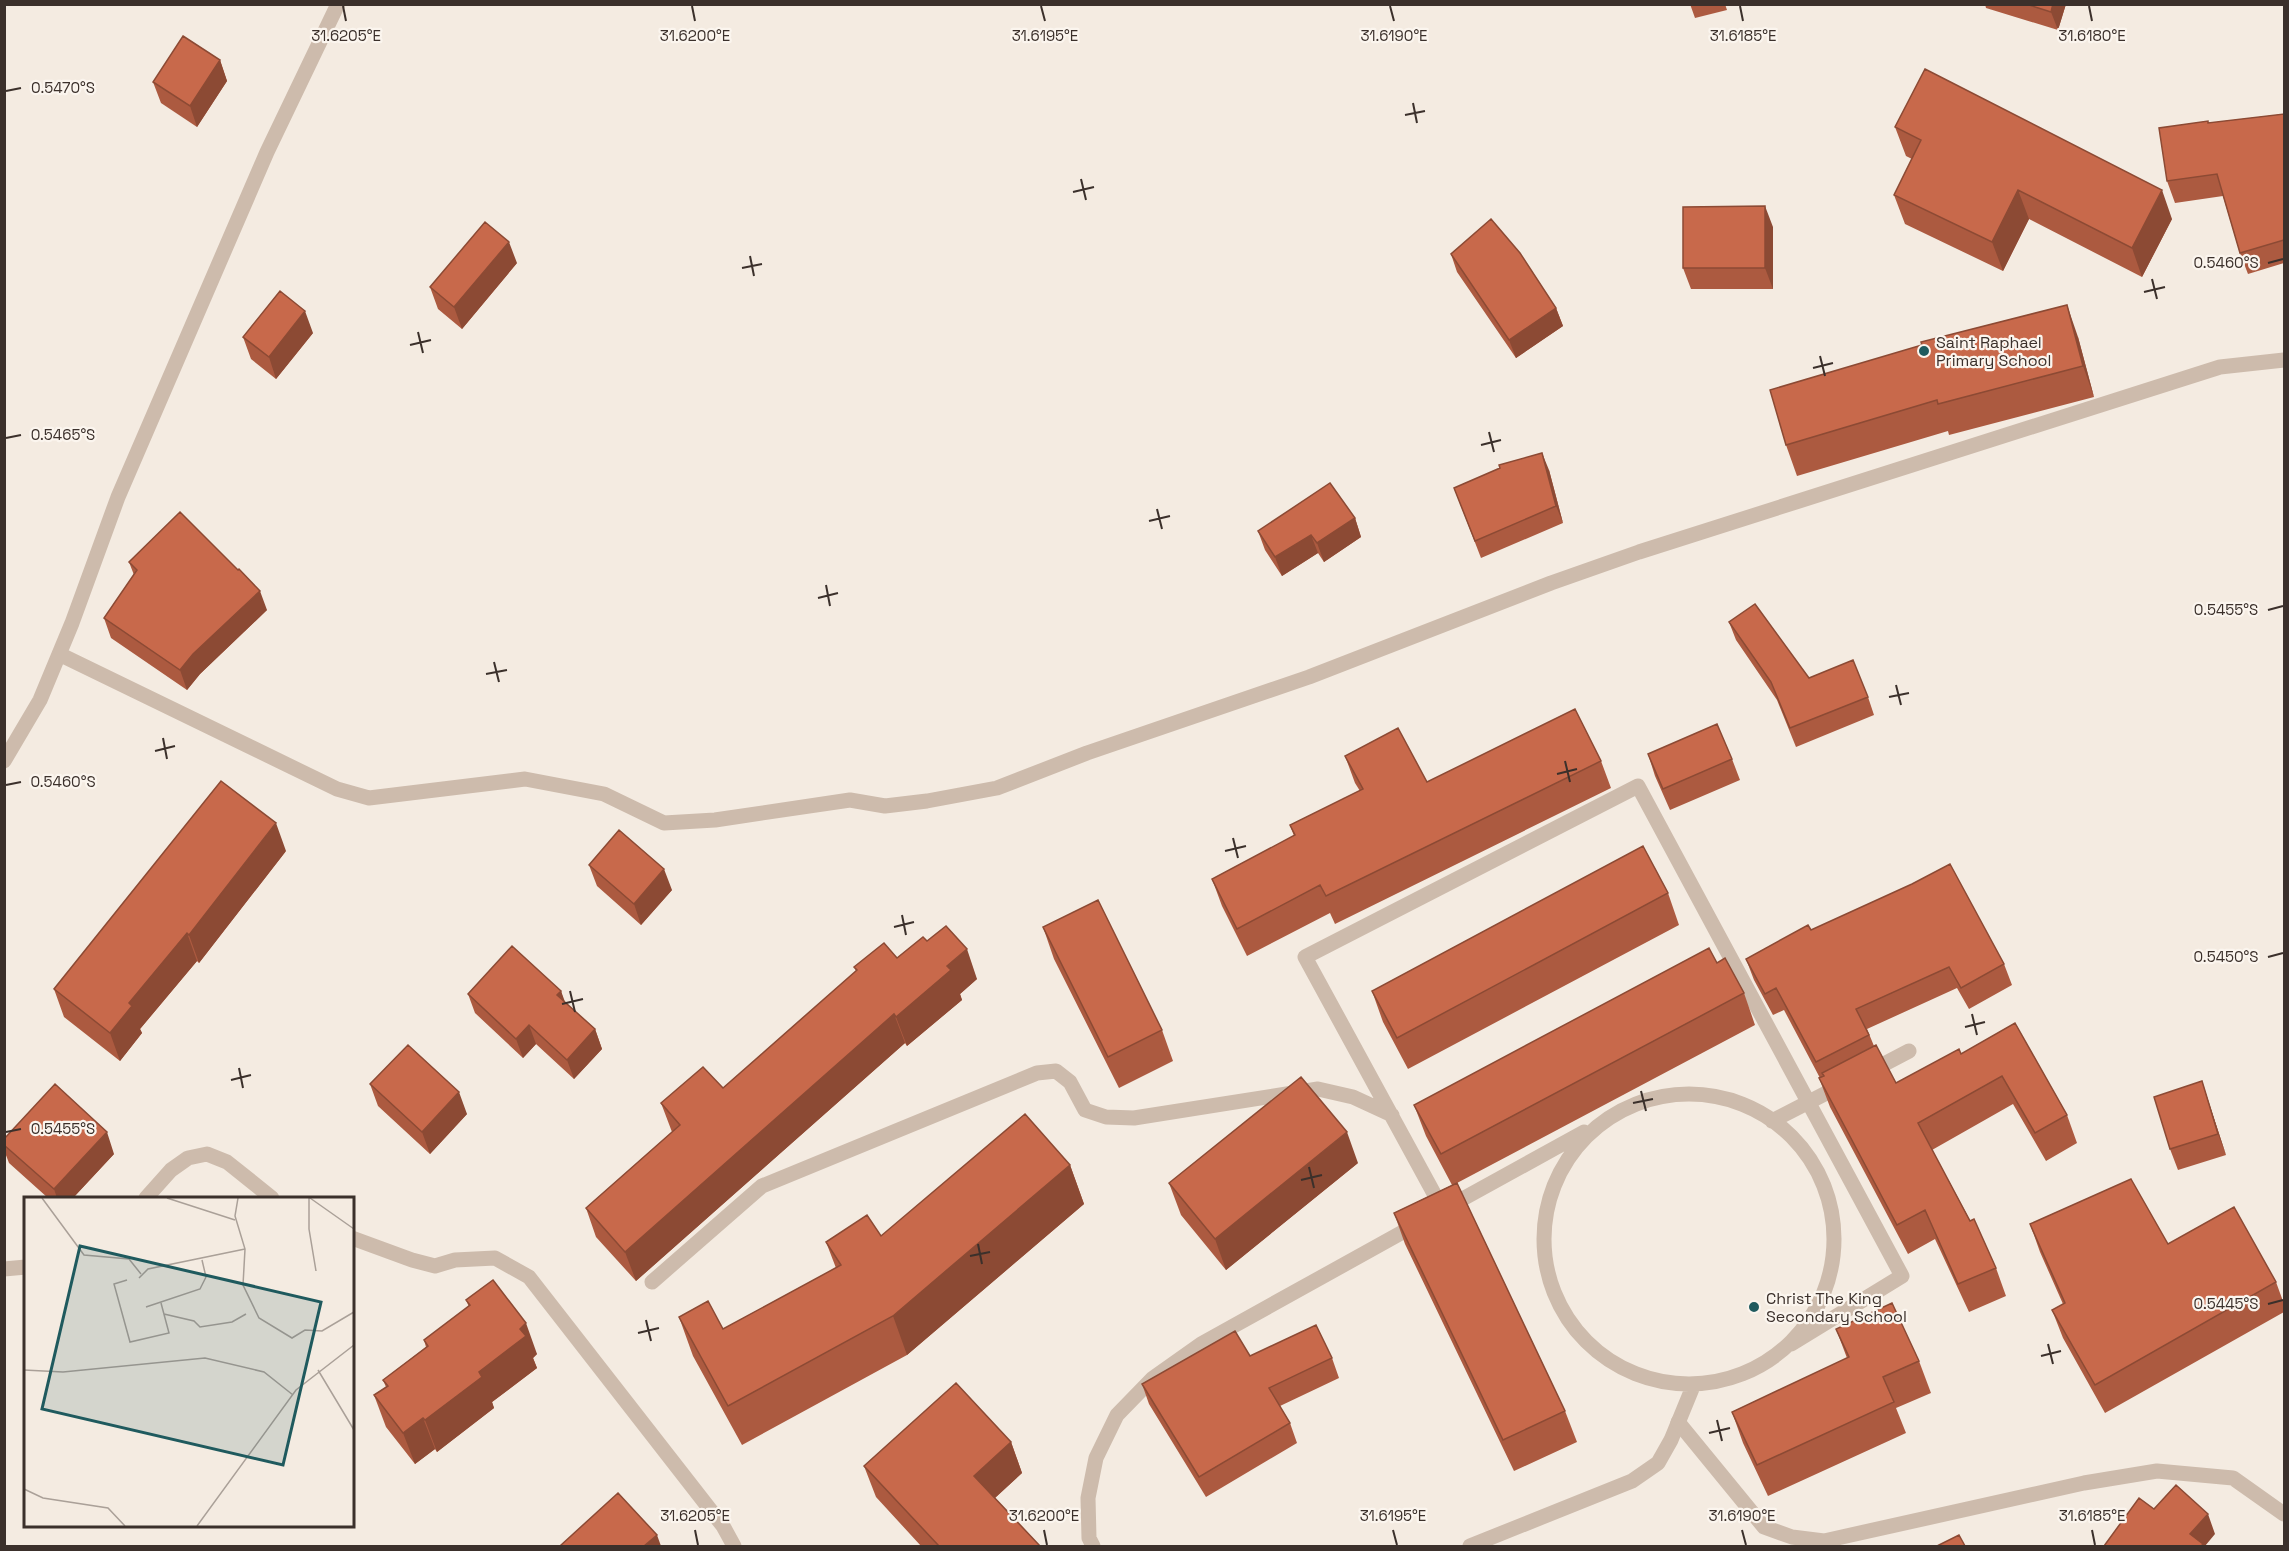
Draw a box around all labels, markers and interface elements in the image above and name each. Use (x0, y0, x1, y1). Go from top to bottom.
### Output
text: 31.6205°E (311, 26, 381, 45)
text: 31.6200°E (660, 26, 730, 45)
text: 31.6195°E (1012, 26, 1078, 45)
text: 31.6190°E (1360, 26, 1428, 45)
text: 31.6185°E (1710, 26, 1776, 45)
text: 31.6180°E (2058, 26, 2126, 45)
text: 0.5470°S (31, 78, 95, 97)
text: 0.5460°S (2193, 253, 2259, 272)
place label: Saint Raphael Primary School (1936, 332, 2051, 371)
marker: Saint Raphael Primary School (1917, 344, 1931, 358)
text: 0.5465°S (31, 425, 95, 444)
text: 0.5455°S (2194, 600, 2258, 619)
text: 0.5460°S (30, 772, 96, 791)
text: 0.5450°S (2193, 947, 2259, 966)
text: 0.5455°S (31, 1119, 95, 1138)
inset map (24, 1197, 354, 1527)
place label: Christ The King Secondary School (1766, 1288, 1907, 1327)
text: 0.5445°S (2194, 1294, 2258, 1313)
marker: Christ The King Secondary School (1747, 1300, 1761, 1314)
text: 31.6205°E (660, 1506, 730, 1525)
text: 31.6200°E (1009, 1506, 1079, 1525)
text: 31.6195°E (1360, 1506, 1426, 1525)
text: 31.6190°E (1708, 1506, 1776, 1525)
text: 31.6185°E (2059, 1506, 2125, 1525)

